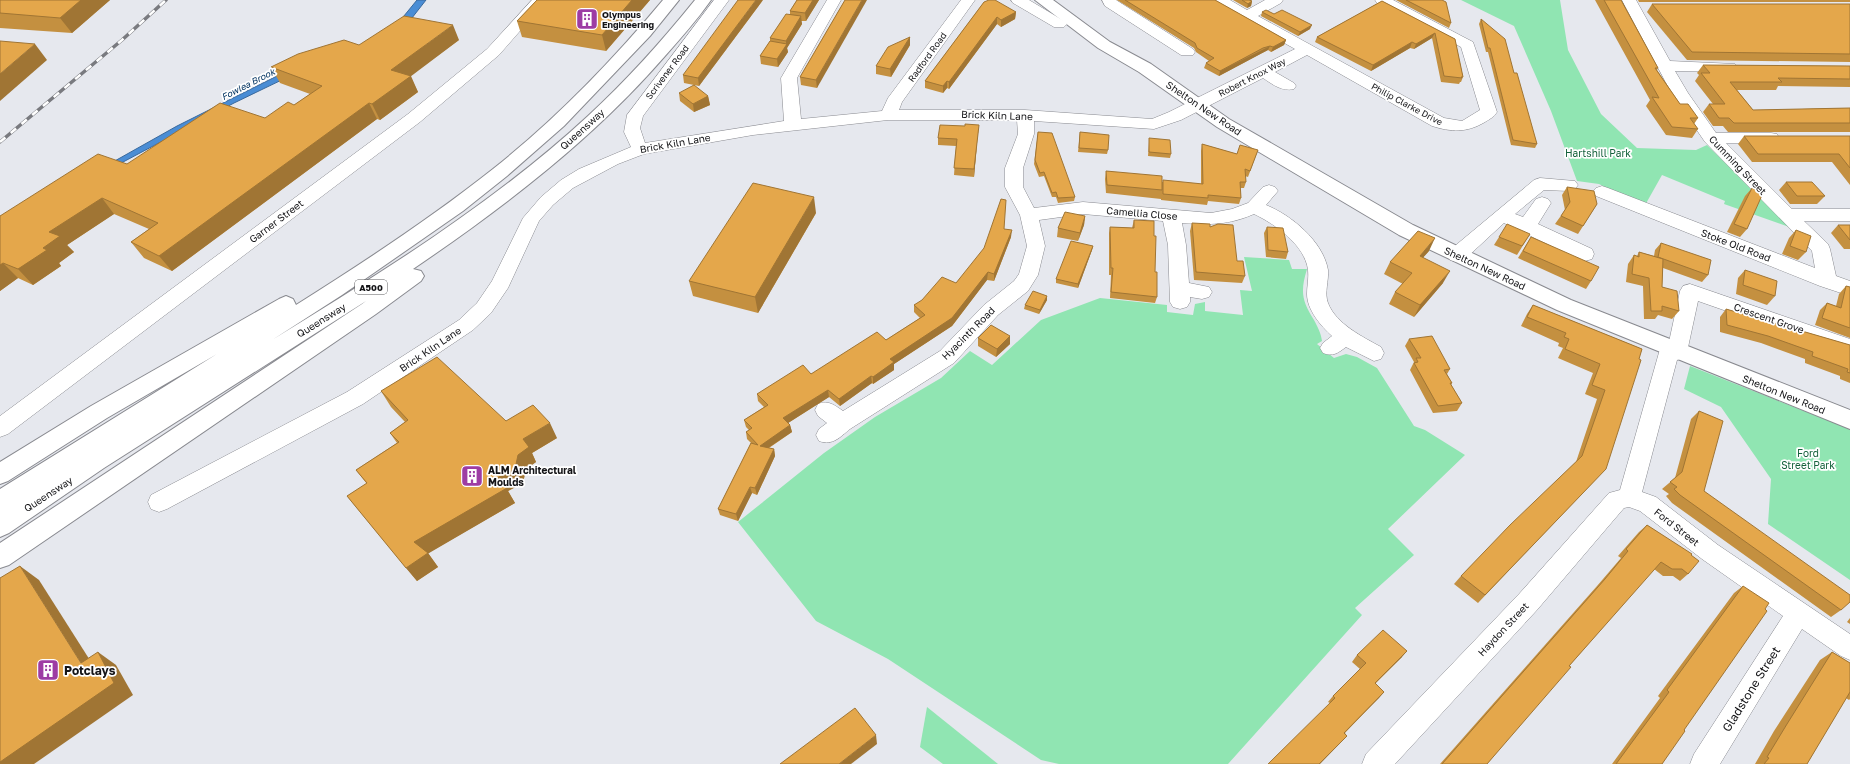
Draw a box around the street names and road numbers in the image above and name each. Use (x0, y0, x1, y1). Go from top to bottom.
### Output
street label: Radford Road (905, 30, 949, 84)
street label: Scrivener Road (643, 43, 691, 101)
street label: Robert Knox Way (1216, 55, 1288, 99)
street label: Shelton New Road (1164, 78, 1244, 138)
street label: Philip Clarke Drive (1369, 81, 1445, 127)
street label: Queensway (557, 106, 607, 152)
street label: Brick Kiln Lane (961, 108, 1033, 122)
street label: Brick Kiln Lane (639, 131, 712, 155)
street label: Cumming Street (1707, 133, 1769, 197)
street label: Garner Street (247, 197, 305, 245)
street label: Camellia Close (1106, 204, 1178, 222)
street label: Stoke Old Road (1699, 226, 1773, 264)
street label: Shelton New Road (1442, 244, 1528, 292)
road number: A500 (355, 280, 387, 294)
street label: Queensway (294, 300, 348, 340)
street label: Crescent Grove (1732, 300, 1806, 336)
street label: Hyacinth Road (939, 304, 997, 362)
street label: Brick Kiln Lane (397, 324, 463, 374)
street label: Shelton New Road (1741, 372, 1827, 416)
street label: Queensway (21, 474, 75, 514)
street label: Ford Street (1652, 506, 1702, 548)
street label: Haydon Street (1475, 600, 1531, 658)
street label: Gladstone Street (1719, 643, 1783, 734)

